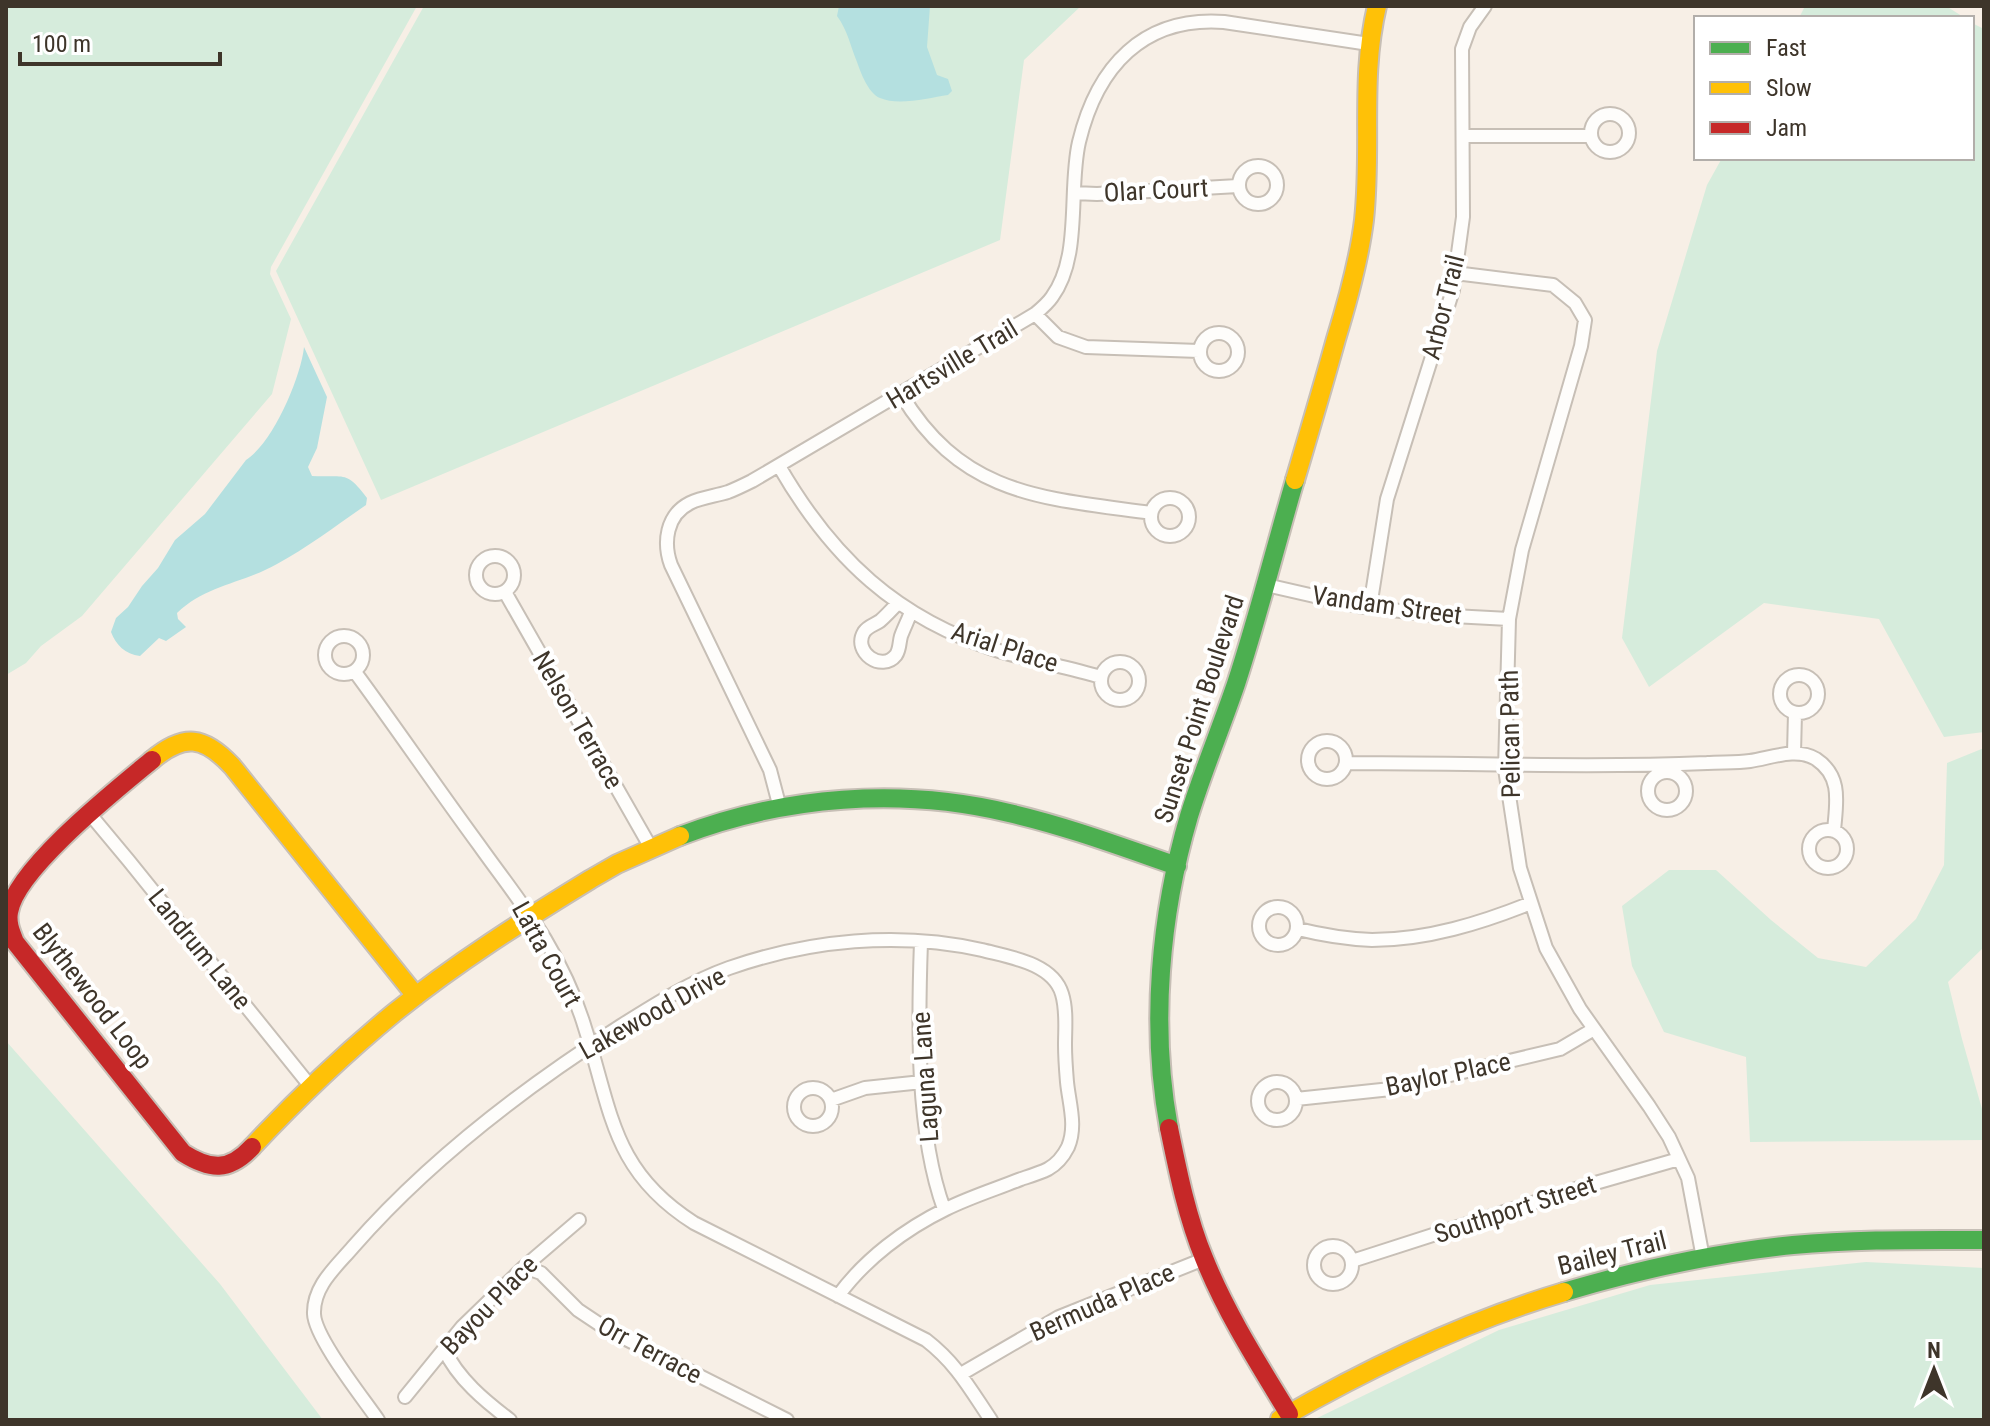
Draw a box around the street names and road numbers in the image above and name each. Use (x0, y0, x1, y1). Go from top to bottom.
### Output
street label: Olar Court (1103, 172, 1209, 208)
street label: Arbor Trail (1416, 252, 1470, 362)
street label: Hartsville Trail (881, 313, 1023, 415)
street label: Vandam Street (1310, 580, 1464, 630)
street label: Sunset Point Boulevard (1148, 591, 1250, 827)
street label: Arial Place (948, 616, 1062, 678)
street label: Nelson Terrace (527, 646, 629, 794)
street label: Pelican Path (1494, 670, 1526, 798)
street label: Landrum Lane (142, 883, 258, 1015)
street label: Latta Court (506, 896, 588, 1012)
street label: Blythewood Loop (27, 917, 159, 1075)
street label: Lakewood Drive (574, 961, 730, 1065)
street label: Laguna Lane (905, 1011, 945, 1143)
street label: Baylor Place (1383, 1046, 1513, 1102)
street label: Southport Street (1430, 1169, 1600, 1249)
street label: Bailey Trail (1554, 1225, 1670, 1281)
street label: Bayou Place (435, 1249, 543, 1361)
street label: Bermuda Place (1025, 1257, 1179, 1347)
street label: Orr Terrace (593, 1310, 707, 1390)

